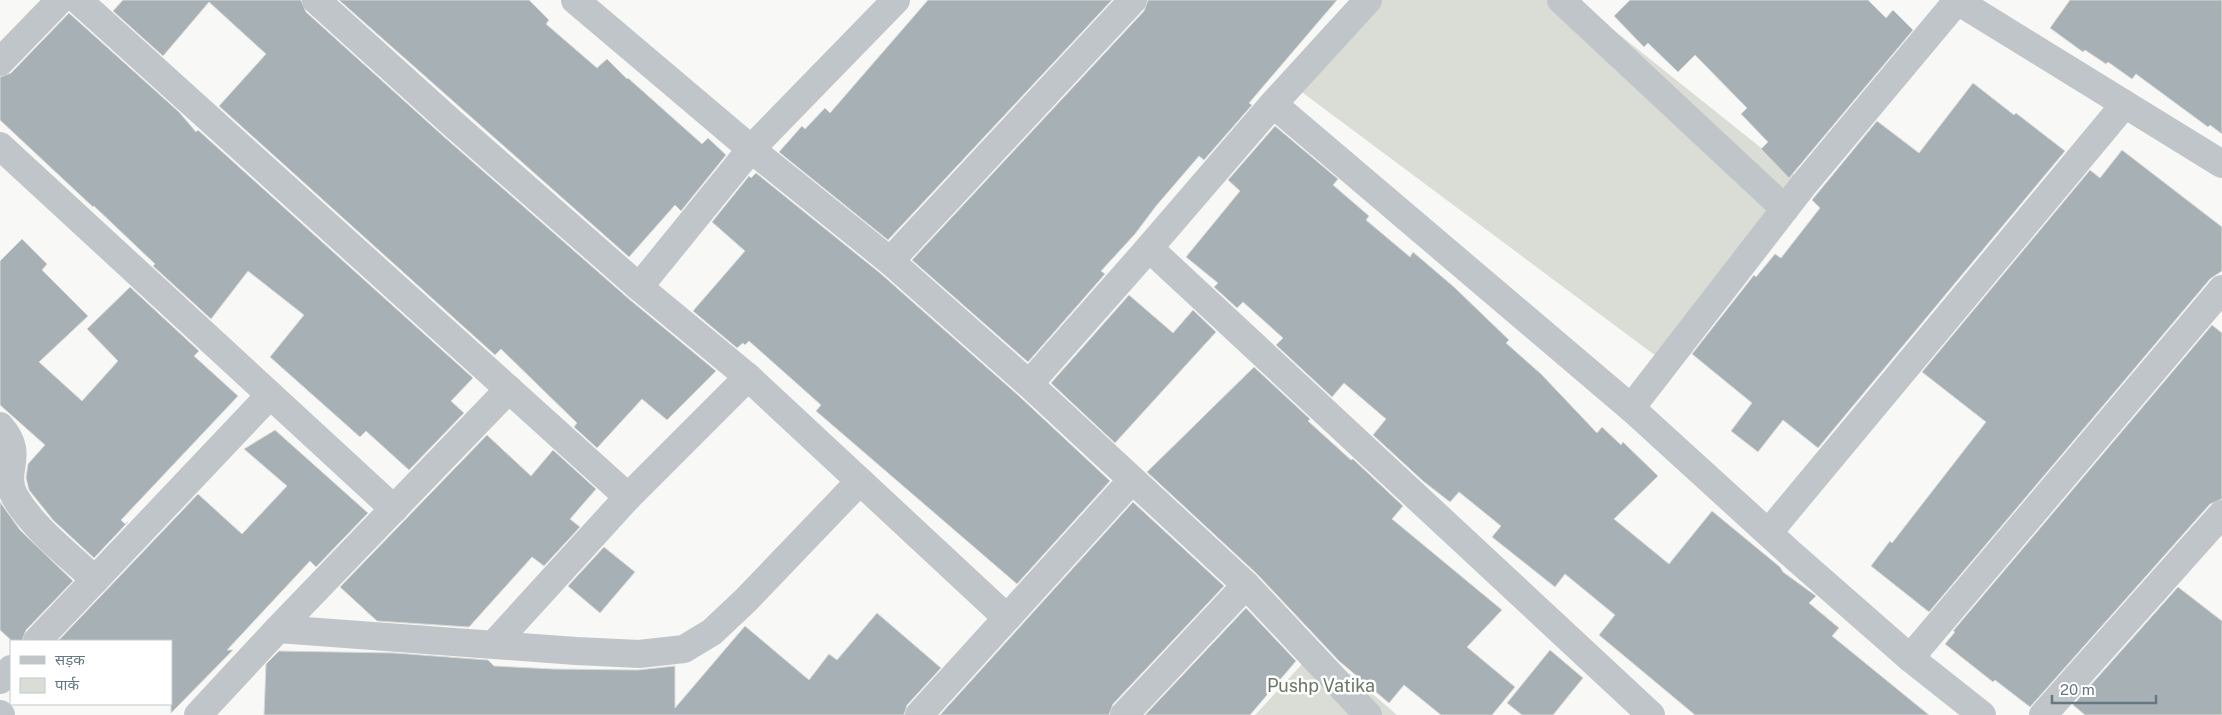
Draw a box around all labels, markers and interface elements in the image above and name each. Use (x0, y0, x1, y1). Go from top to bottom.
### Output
legend (10, 640, 172, 705)
text: सड़क (55, 651, 85, 668)
scale bar (2052, 672, 2156, 704)
park label: Pushp Vatika (1267, 675, 1375, 696)
text: पार्क (55, 676, 79, 693)
text: 20 m (2060, 681, 2095, 698)

